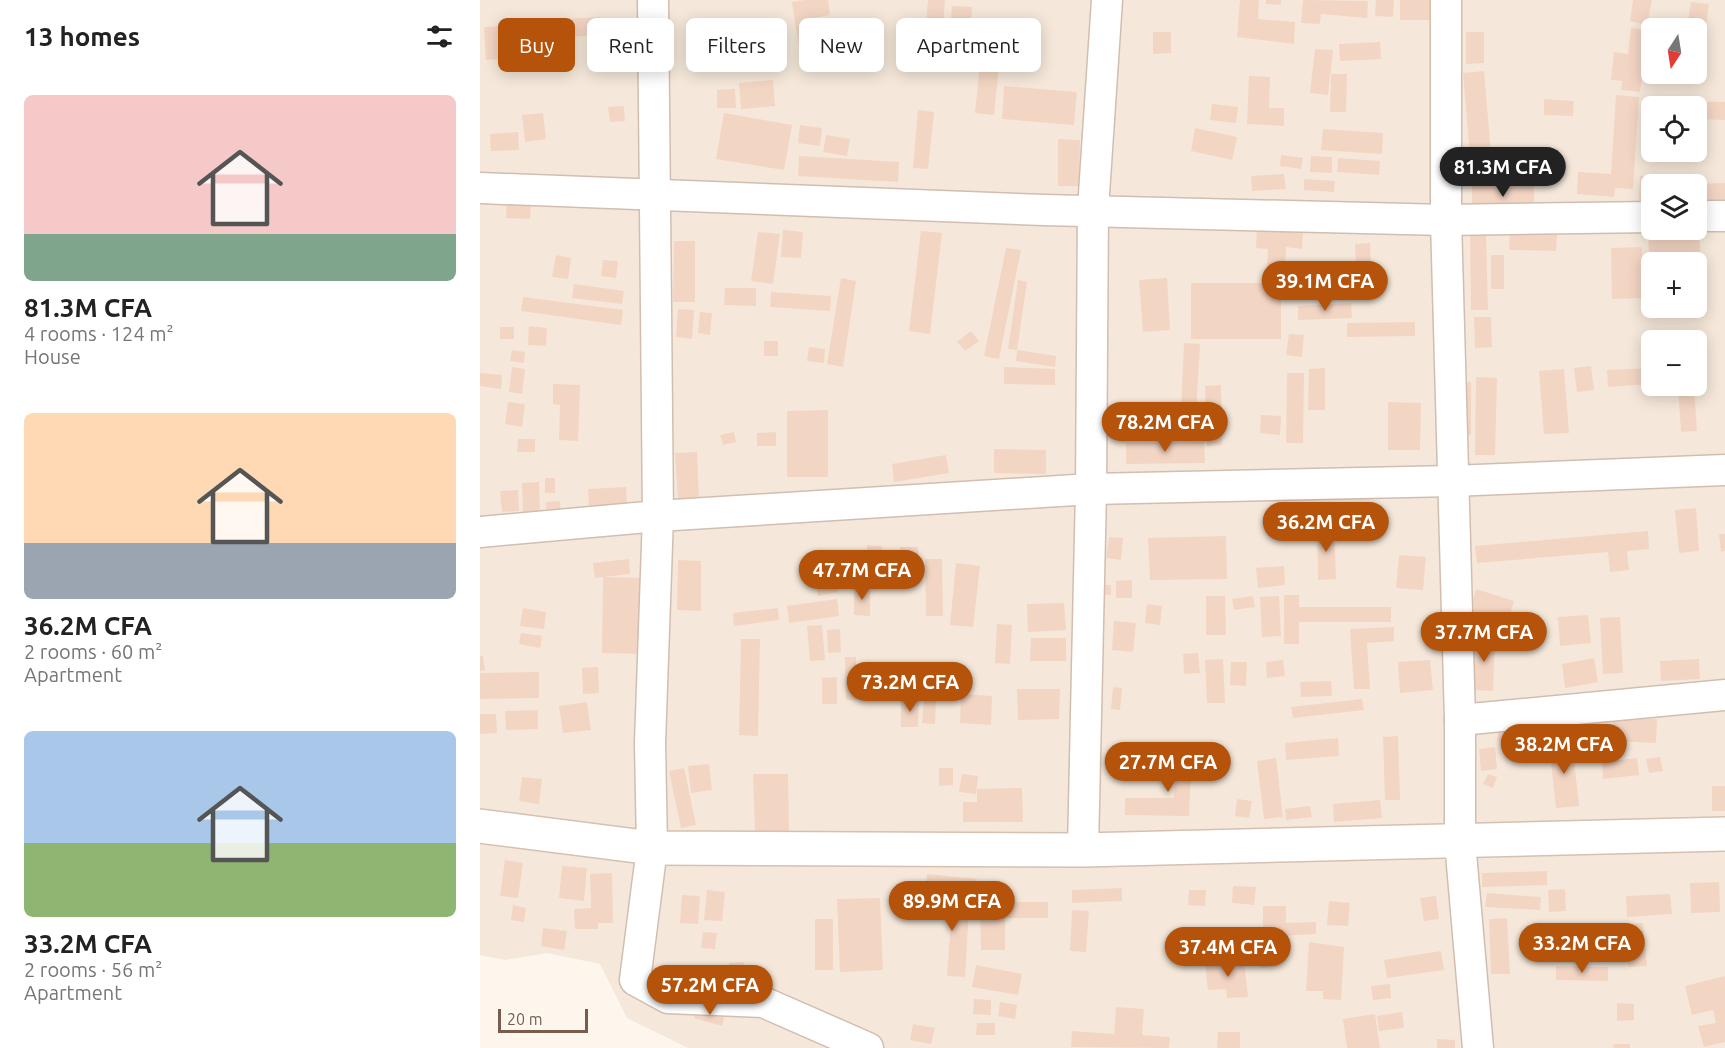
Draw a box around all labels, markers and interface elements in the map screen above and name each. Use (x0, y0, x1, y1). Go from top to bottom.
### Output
chip: Buy (498, 18, 575, 72)
chip: Rent (587, 18, 674, 72)
chip: Filters (686, 18, 787, 72)
chip: New (799, 18, 884, 72)
chip: Apartment (896, 18, 1041, 72)
north arrow (1641, 18, 1707, 84)
map controls (1641, 18, 1707, 396)
icon: filters (423, 20, 456, 53)
text: 13 homes (24, 22, 140, 51)
button: locate (1641, 96, 1707, 162)
icon: home (186, 134, 294, 242)
pin: 81.3M CFA (1434, 147, 1572, 198)
text: 81.3M CFA (1454, 155, 1552, 178)
button: layers (1641, 174, 1707, 240)
button: + (1641, 252, 1707, 318)
pin: 39.1M CFA (1256, 261, 1394, 312)
text: 39.1M CFA (1276, 269, 1374, 292)
text: 81.3M CFA (24, 293, 152, 322)
text: 4 rooms · 124 m² (24, 322, 174, 345)
button: − (1641, 330, 1707, 396)
text: House (24, 345, 81, 368)
pin: 78.2M CFA (1096, 402, 1234, 453)
text: 78.2M CFA (1116, 410, 1214, 433)
icon: home (186, 452, 294, 560)
pin: 36.2M CFA (1257, 502, 1395, 553)
text: 36.2M CFA (1277, 510, 1375, 533)
pin: 47.7M CFA (793, 550, 931, 601)
text: 47.7M CFA (813, 558, 911, 581)
text: 36.2M CFA (24, 611, 152, 640)
pin: 37.7M CFA (1415, 612, 1553, 663)
text: 37.7M CFA (1435, 620, 1533, 643)
text: 2 rooms · 60 m² (24, 640, 162, 663)
pin: 73.2M CFA (841, 662, 979, 713)
text: Apartment (24, 663, 122, 686)
text: 73.2M CFA (861, 670, 959, 693)
pin: 38.2M CFA (1495, 724, 1633, 775)
text: 38.2M CFA (1515, 732, 1613, 755)
pin: 27.7M CFA (1099, 742, 1237, 793)
text: 27.7M CFA (1119, 750, 1217, 773)
icon: home (186, 770, 294, 878)
pin: 89.9M CFA (883, 881, 1021, 932)
text: 89.9M CFA (903, 889, 1001, 912)
pin: 33.2M CFA (1513, 923, 1651, 974)
pin: 37.4M CFA (1159, 927, 1297, 978)
text: 33.2M CFA (24, 929, 152, 958)
text: 33.2M CFA (1533, 931, 1631, 954)
text: 37.4M CFA (1179, 935, 1277, 958)
text: 2 rooms · 56 m² (24, 958, 162, 981)
pin: 57.2M CFA (641, 965, 779, 1016)
text: 57.2M CFA (661, 973, 759, 996)
text: Apartment (24, 981, 122, 1004)
scale bar (498, 1006, 588, 1034)
text: 20 m (507, 1010, 543, 1028)

